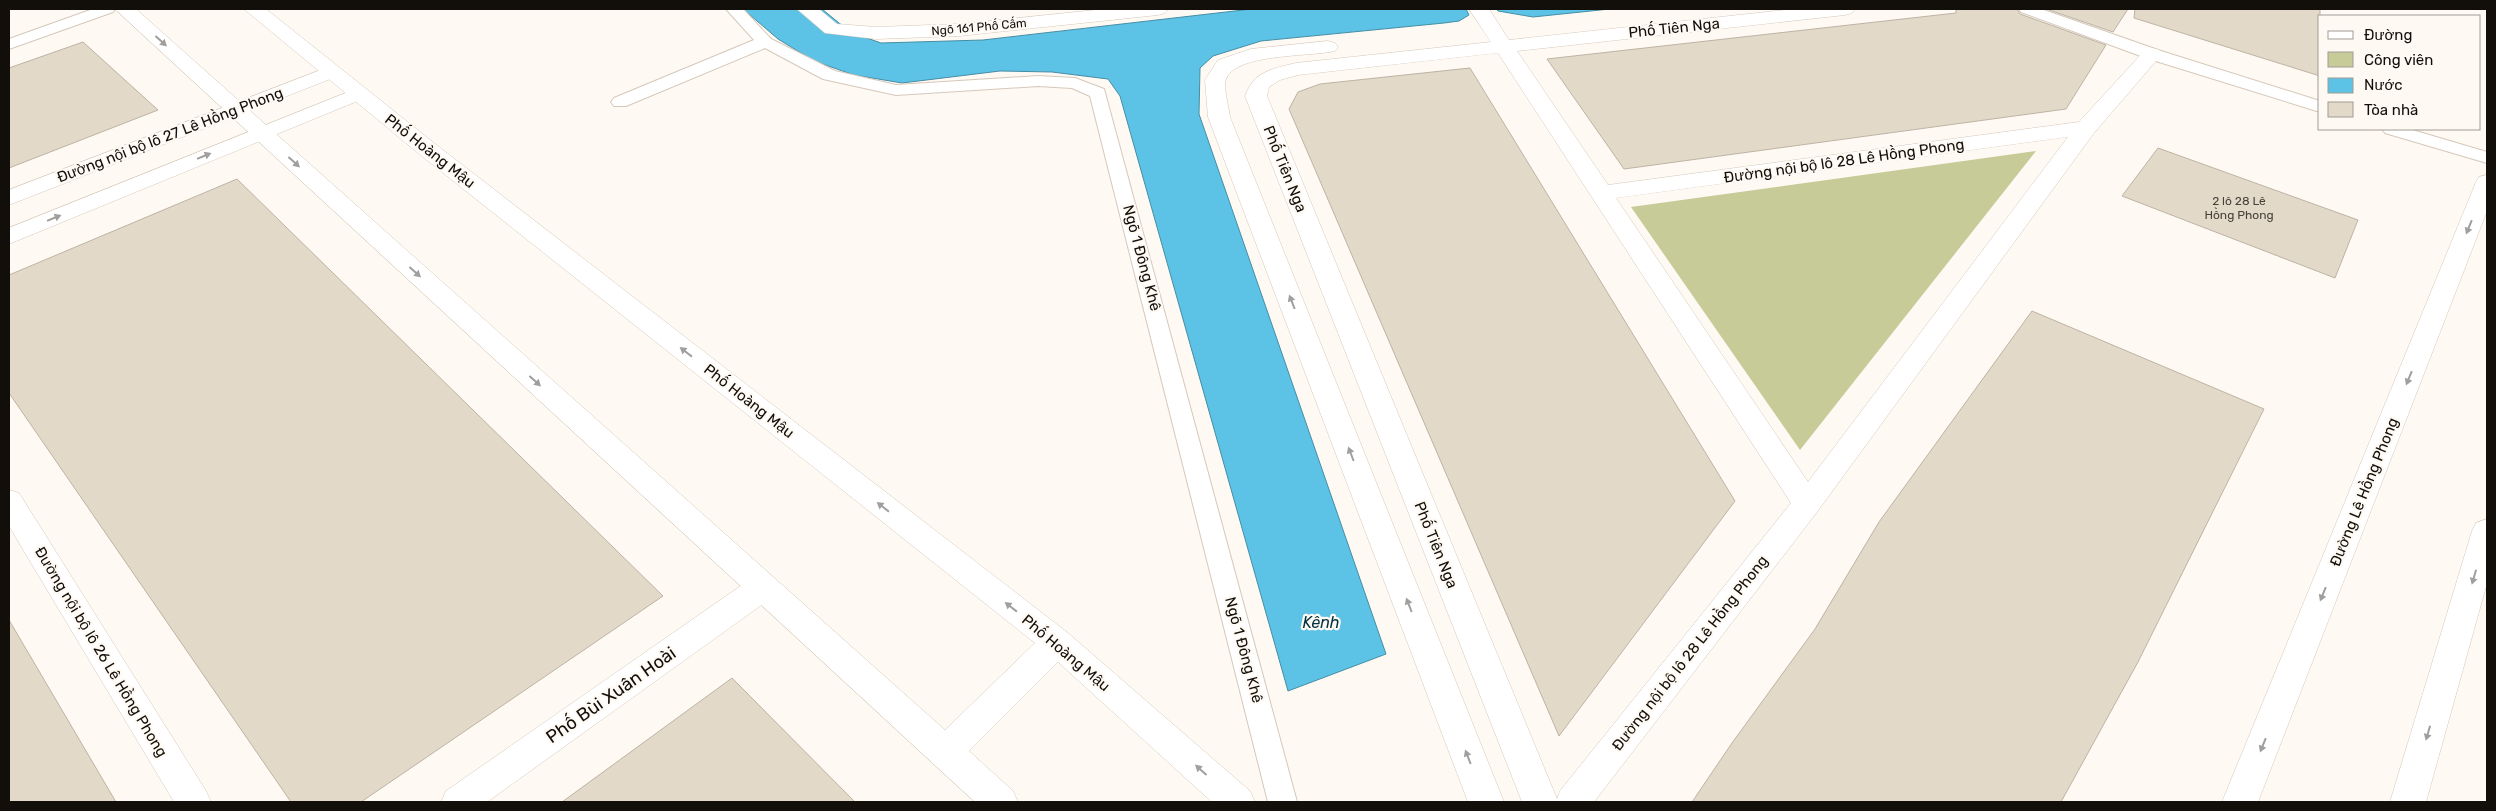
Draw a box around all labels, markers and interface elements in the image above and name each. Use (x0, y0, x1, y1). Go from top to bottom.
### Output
street label: Phố Tiên Nga (1627, 14, 1721, 42)
street label: Ngõ 161 Phố Cấm (931, 15, 1027, 38)
legend (2318, 15, 2481, 130)
text: Đường (2364, 26, 2412, 44)
one-way arrow (155, 36, 168, 47)
text: Công viên (2364, 51, 2433, 69)
text: Nước (2364, 76, 2403, 94)
street label: Đường nội bộ lô 27 Lê Hồng Phong (54, 83, 286, 187)
text: Tòa nhà (2364, 101, 2418, 119)
street label: Phố Hoàng Mậu (381, 110, 479, 192)
street label: Phố Tiên Nga (1259, 123, 1311, 215)
street label: Đường nội bộ lô 28 Lê Hồng Phong (1723, 135, 1965, 187)
one-way arrow (197, 152, 211, 160)
one-way arrow (288, 157, 301, 168)
house number: 2 lô 28 Lê Hồng Phong (2204, 194, 2274, 222)
street label: Ngõ 1 Đông Khê (1119, 203, 1165, 313)
one-way arrow (47, 214, 62, 222)
one-way arrow (2465, 220, 2473, 235)
one-way arrow (408, 266, 421, 277)
one-way arrow (1288, 294, 1296, 309)
one-way arrow (680, 347, 693, 358)
street label: Phố Hoàng Mậu (700, 360, 798, 442)
one-way arrow (2405, 371, 2413, 386)
one-way arrow (529, 375, 541, 387)
street label: Đường Lê Hồng Phong (2326, 415, 2402, 569)
one-way arrow (1347, 446, 1355, 461)
street label: Phố Tiên Nga (1410, 499, 1462, 591)
one-way arrow (877, 501, 890, 512)
street label: Đường nội bộ lô 26 Lê Hồng Phong (31, 544, 171, 760)
street label: Đường nội bộ lô 28 Lê Hồng Phong (1608, 552, 1772, 754)
one-way arrow (2469, 570, 2477, 585)
one-way arrow (2319, 587, 2327, 602)
street label: Ngõ 1 Đông Khê (1221, 595, 1267, 705)
one-way arrow (1405, 598, 1413, 612)
one-way arrow (1005, 601, 1018, 612)
street label: Phố Hoàng Mậu (1018, 611, 1114, 695)
water label: Kênh (1302, 613, 1340, 632)
street label: Phố Bùi Xuân Hoài (541, 641, 680, 748)
one-way arrow (2424, 726, 2432, 741)
one-way arrow (2259, 738, 2267, 753)
one-way arrow (1464, 749, 1472, 764)
one-way arrow (1195, 764, 1207, 776)

